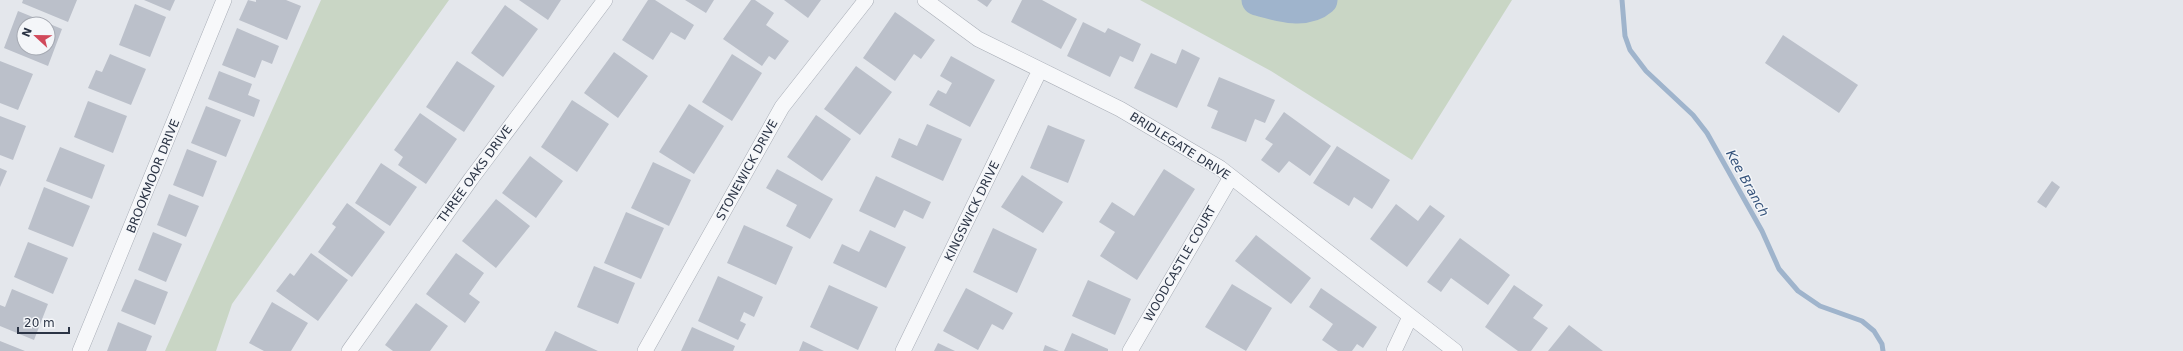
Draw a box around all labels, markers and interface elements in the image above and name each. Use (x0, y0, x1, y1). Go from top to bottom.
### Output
north arrow (16, 16, 56, 56)
text: N (19, 26, 35, 39)
street label: BRIDLEGATE DRIVE (1127, 109, 1233, 183)
street label: BROOKMOOR DRIVE (124, 117, 182, 235)
street label: STONEWICK DRIVE (713, 117, 781, 223)
street label: THREE OAKS DRIVE (434, 122, 515, 226)
water label: Kee Branch (1723, 147, 1772, 219)
street label: KINGSWICK DRIVE (942, 159, 1002, 263)
street label: WOODCASTLE COURT (1141, 203, 1219, 324)
scale bar (18, 309, 69, 335)
text: 20 m (24, 316, 55, 330)

